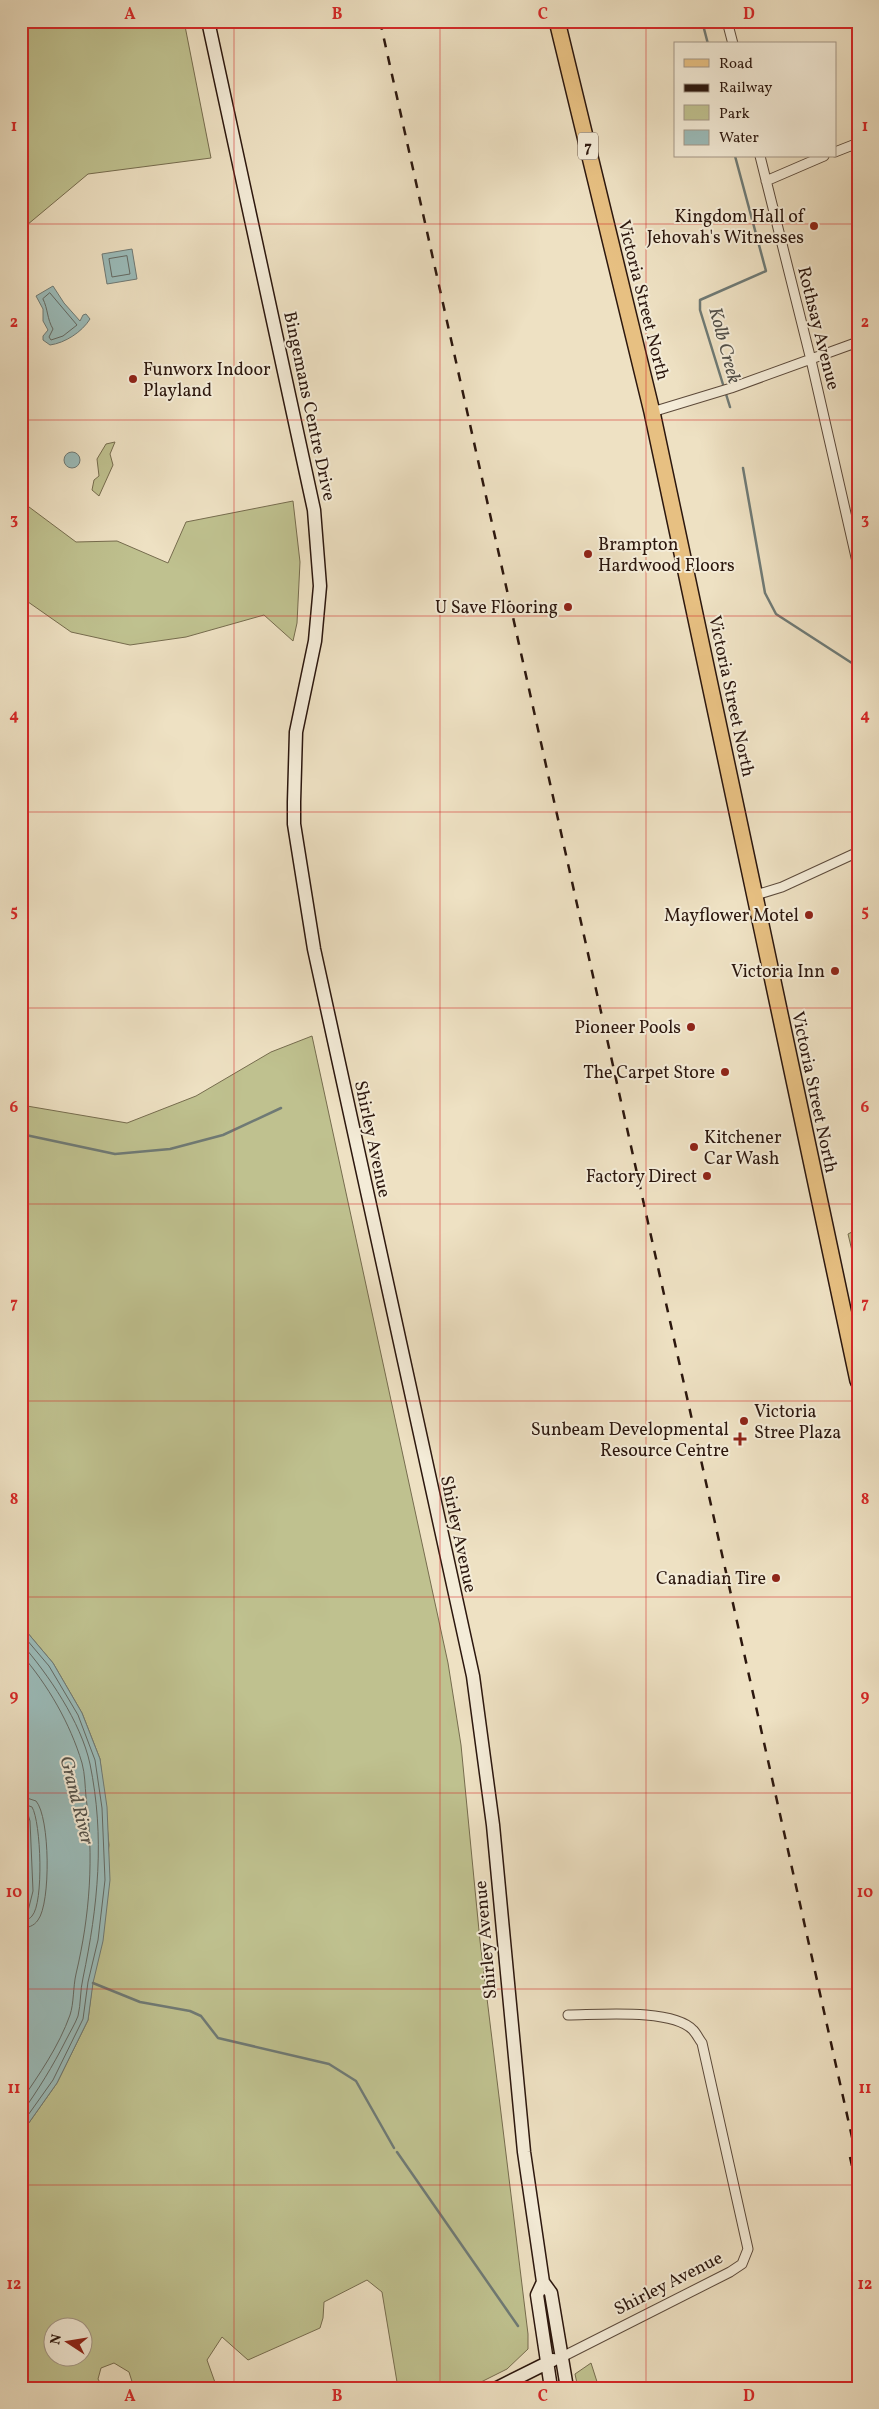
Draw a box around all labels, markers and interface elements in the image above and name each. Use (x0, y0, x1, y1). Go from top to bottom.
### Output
text: A (124, 4, 136, 26)
text: B (332, 4, 343, 26)
text: C (538, 4, 548, 26)
text: D (743, 4, 755, 26)
legend (674, 42, 836, 158)
text: Road (719, 54, 753, 75)
text: Railway (719, 78, 772, 99)
text: Park (719, 104, 750, 125)
text: 1 (11, 116, 17, 138)
text: 1 (862, 116, 868, 138)
text: Water (719, 128, 759, 149)
road number: 7 (578, 132, 598, 160)
place label: Kingdom Hall of Jehovah's Witnesses (647, 205, 806, 251)
street label: Victoria Street North (611, 218, 675, 383)
marker: Kingdom Hall of Jehovah's Witnesses (808, 220, 820, 232)
street label: Rothsay Avenue (790, 264, 845, 393)
water label: Kolb Creek (701, 304, 747, 387)
street label: Bingemans Centre Drive (276, 309, 341, 503)
text: 2 (10, 312, 18, 334)
text: 2 (861, 312, 869, 334)
place label: Funworx Indoor Playland (143, 358, 271, 404)
marker: Funworx Indoor Playland (127, 373, 139, 385)
text: 3 (10, 509, 18, 531)
text: 3 (861, 509, 869, 531)
place label: Brampton Hardwood Floors (598, 533, 735, 579)
marker: Brampton Hardwood Floors (582, 548, 594, 560)
place label: U Save Flooring (435, 596, 558, 621)
marker: U Save Flooring (562, 601, 574, 613)
street label: Victoria Street North (701, 613, 760, 780)
text: 4 (9, 705, 19, 727)
text: 4 (860, 705, 870, 727)
text: 5 (10, 901, 18, 923)
text: 5 (861, 901, 869, 923)
place label: Mayflower Motel (664, 904, 799, 929)
marker: Mayflower Motel (803, 909, 815, 921)
place label: Victoria Inn (731, 960, 825, 985)
marker: Victoria Inn (829, 965, 841, 977)
street label: Victoria Street North (784, 1009, 843, 1176)
place label: Pioneer Pools (574, 1016, 681, 1041)
marker: Pioneer Pools (685, 1021, 697, 1033)
place label: The Carpet Store (583, 1061, 715, 1086)
marker: The Carpet Store (719, 1066, 731, 1078)
street label: Shirley Avenue (347, 1078, 396, 1200)
text: 6 (10, 1097, 19, 1119)
text: 6 (861, 1097, 870, 1119)
place label: Kitchener Car Wash (704, 1126, 782, 1172)
marker: Kitchener Car Wash (688, 1141, 700, 1153)
place label: Factory Direct (586, 1165, 697, 1190)
marker: Factory Direct (701, 1170, 713, 1182)
text: 7 (10, 1293, 18, 1315)
text: 7 (861, 1293, 869, 1315)
place label: Victoria Stree Plaza (754, 1400, 841, 1446)
marker: Victoria Stree Plaza (738, 1415, 750, 1427)
place label: Sunbeam Developmental Resource Centre (531, 1418, 729, 1464)
marker: Sunbeam Developmental Resource Centre (733, 1432, 747, 1446)
street label: Shirley Avenue (433, 1473, 482, 1595)
text: 8 (10, 1489, 18, 1511)
text: 8 (861, 1489, 869, 1511)
place label: Canadian Tire (656, 1567, 766, 1592)
marker: Canadian Tire (770, 1572, 782, 1584)
text: 9 (10, 1686, 19, 1708)
text: 9 (861, 1686, 870, 1708)
water label: Grand River (52, 1753, 100, 1848)
street label: Shirley Avenue (469, 1879, 504, 2000)
text: 10 (6, 1882, 22, 1904)
text: 10 (857, 1882, 873, 1904)
text: 11 (8, 2078, 20, 2100)
text: 11 (859, 2078, 871, 2100)
street label: Shirley Avenue (610, 2246, 727, 2322)
text: 12 (7, 2274, 21, 2296)
text: 12 (858, 2274, 872, 2296)
north arrow (42, 2316, 92, 2366)
text: N (46, 2333, 67, 2347)
text: A (124, 2386, 136, 2408)
text: B (332, 2386, 343, 2408)
text: C (538, 2386, 548, 2408)
text: D (743, 2386, 755, 2408)

